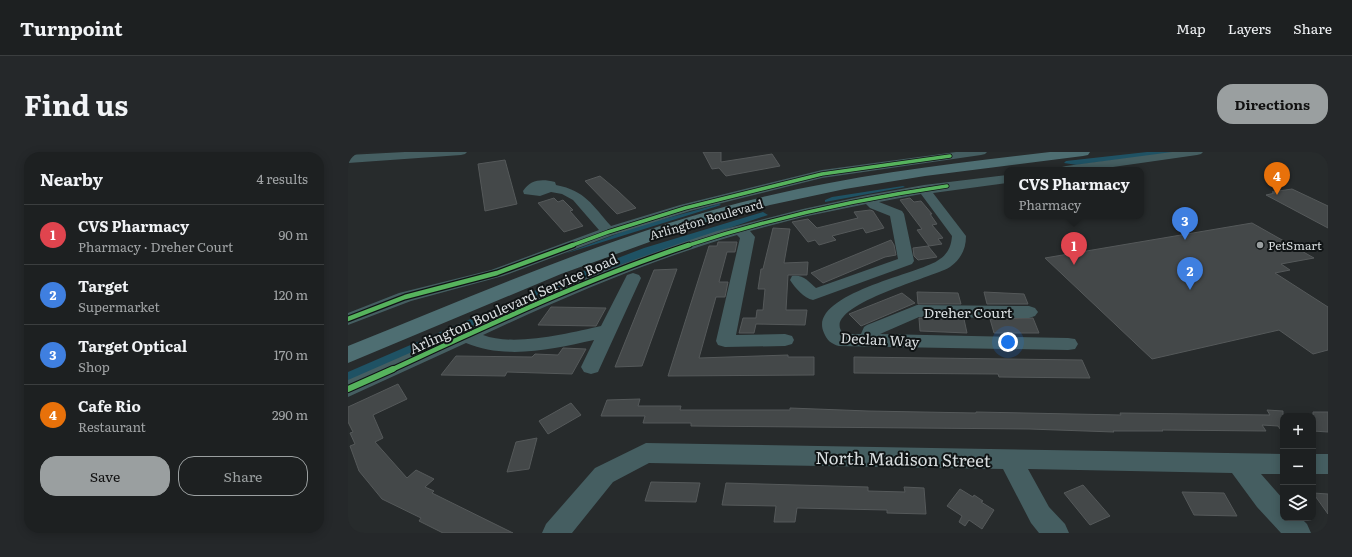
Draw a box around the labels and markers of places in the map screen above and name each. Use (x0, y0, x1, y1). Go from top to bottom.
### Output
pin: 4 (1264, 162, 1290, 195)
pin: 3 (1172, 207, 1198, 240)
pin: 1 (1061, 232, 1087, 265)
place label: PetSmart (1268, 236, 1322, 254)
marker: PetSmart (1255, 240, 1265, 250)
pin: 2 (1177, 257, 1203, 290)

